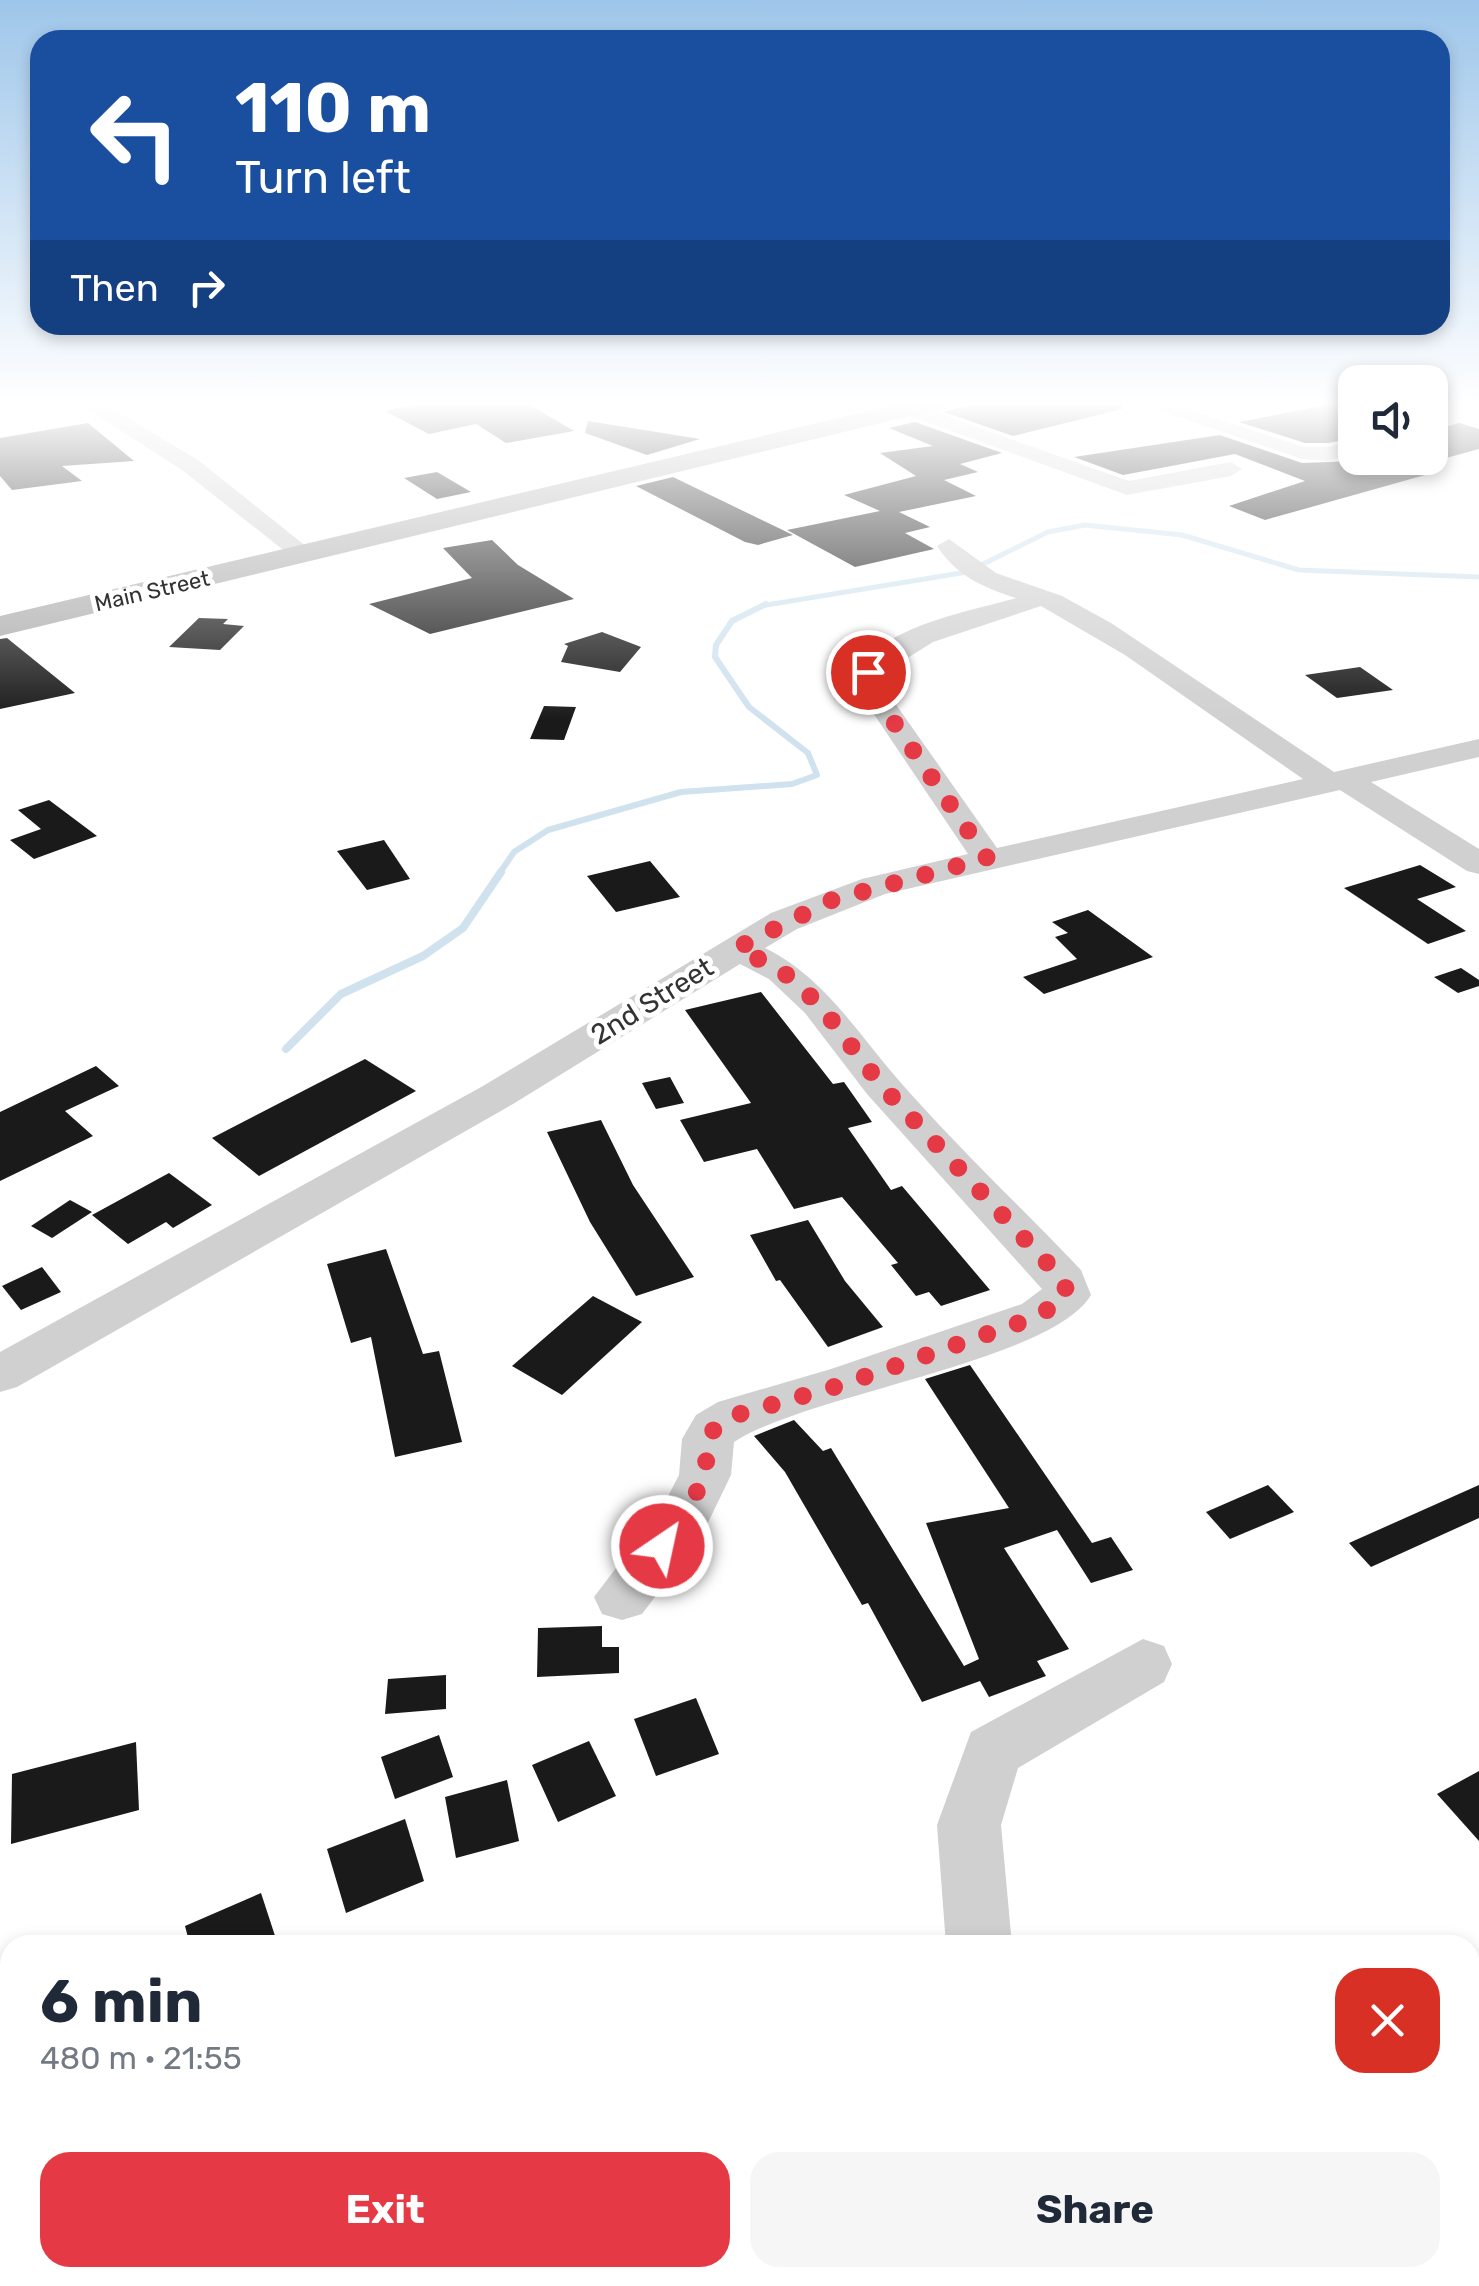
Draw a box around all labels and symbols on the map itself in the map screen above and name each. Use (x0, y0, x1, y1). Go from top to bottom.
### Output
street label: Main Street (92, 565, 213, 617)
pin (826, 630, 911, 715)
street label: 2nd Street (585, 950, 719, 1052)
position arrow (610, 1494, 714, 1598)

